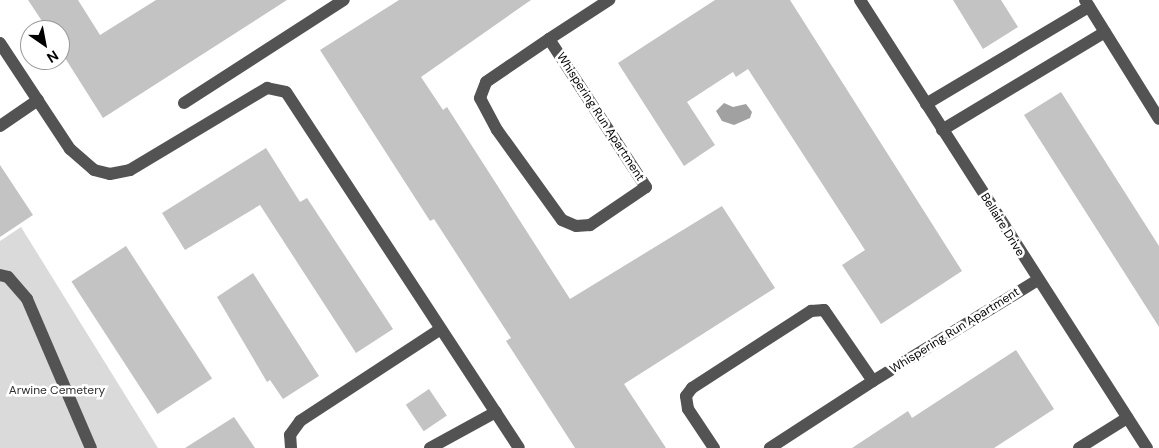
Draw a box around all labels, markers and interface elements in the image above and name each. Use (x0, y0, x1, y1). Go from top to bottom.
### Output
north arrow (20, 20, 70, 70)
text: N (43, 46, 62, 67)
street label: Whispering Run Apartment (553, 50, 647, 184)
street label: Bellaire Drive (977, 191, 1027, 259)
street label: Whispering Run Apartment (888, 285, 1022, 377)
park label: Arwine Cemetery (9, 384, 105, 398)

